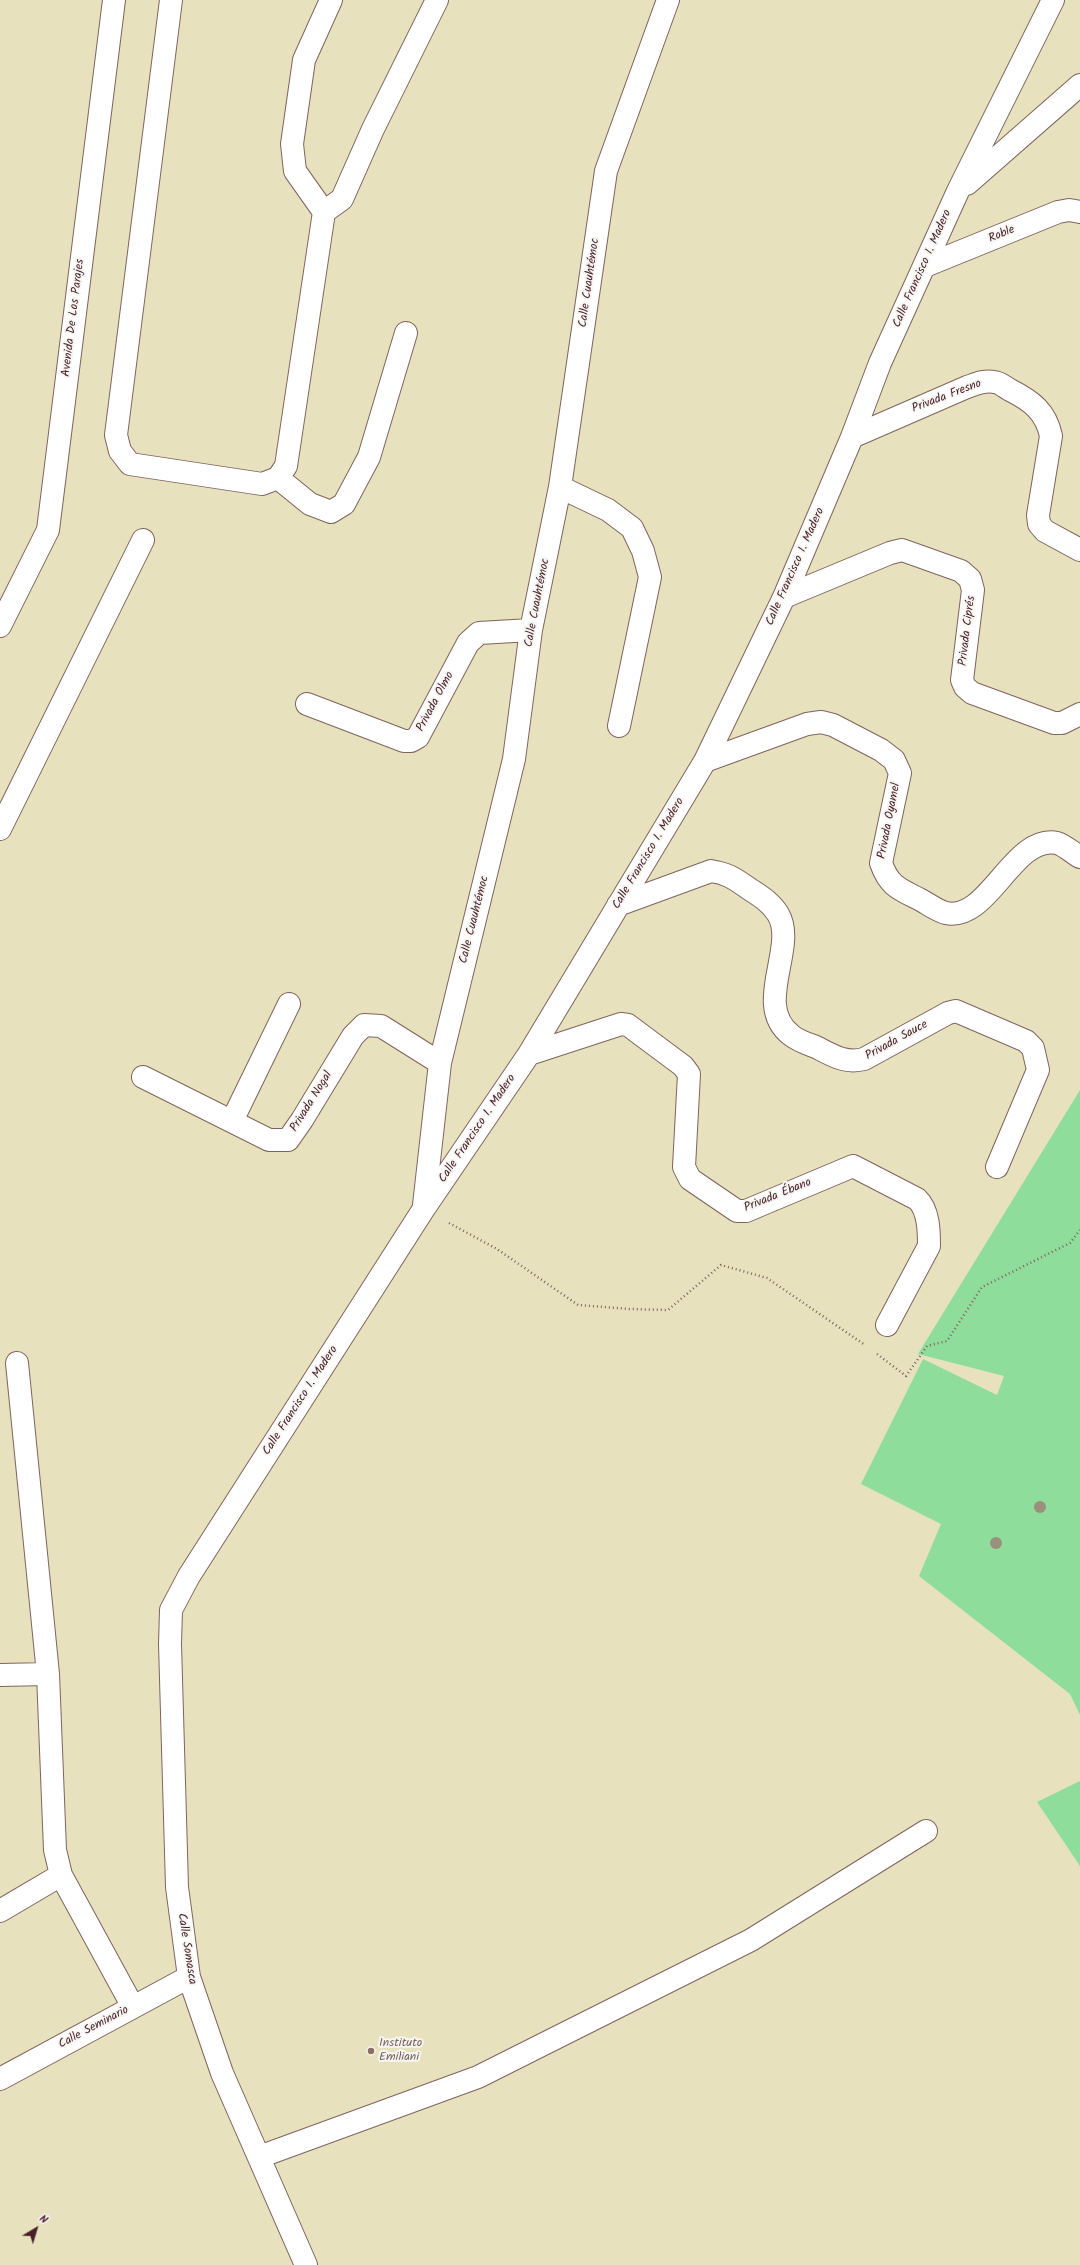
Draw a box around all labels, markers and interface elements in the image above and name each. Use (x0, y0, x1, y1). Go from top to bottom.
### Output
street label: Calle Francisco I. Madero (891, 208, 955, 330)
street label: Roble (987, 223, 1017, 247)
street label: Calle Cuauhtémoc (577, 237, 603, 329)
street label: Avenida De Los Parajes (60, 258, 88, 378)
street label: Privada Fresno (910, 377, 984, 417)
street label: Calle Francisco I. Madero (764, 506, 828, 628)
street label: Calle Cuauhtémoc (522, 557, 554, 649)
street label: Privada Ciprés (957, 595, 979, 667)
street label: Privada Olmo (414, 670, 458, 734)
street label: Privada Oyamel (876, 782, 904, 860)
street label: Calle Francisco I. Madero (610, 796, 688, 912)
street label: Calle Cuauhtémoc (457, 875, 493, 965)
street label: Privada Sauce (863, 1018, 931, 1064)
street label: Privada Nogal (288, 1069, 336, 1135)
street label: Calle Francisco I. Madero (436, 1072, 520, 1186)
street label: Privada Ébano (742, 1176, 814, 1216)
street label: Calle Francisco I. Madero (260, 1344, 342, 1458)
street label: Calle Somasca (173, 1912, 199, 1986)
street label: Calle Seminario (56, 2003, 132, 2053)
place label: Instituto Emiliani (379, 2037, 422, 2065)
marker: Instituto Emiliani (366, 2046, 376, 2056)
north arrow (16, 2209, 56, 2249)
text: N (35, 2210, 52, 2229)

